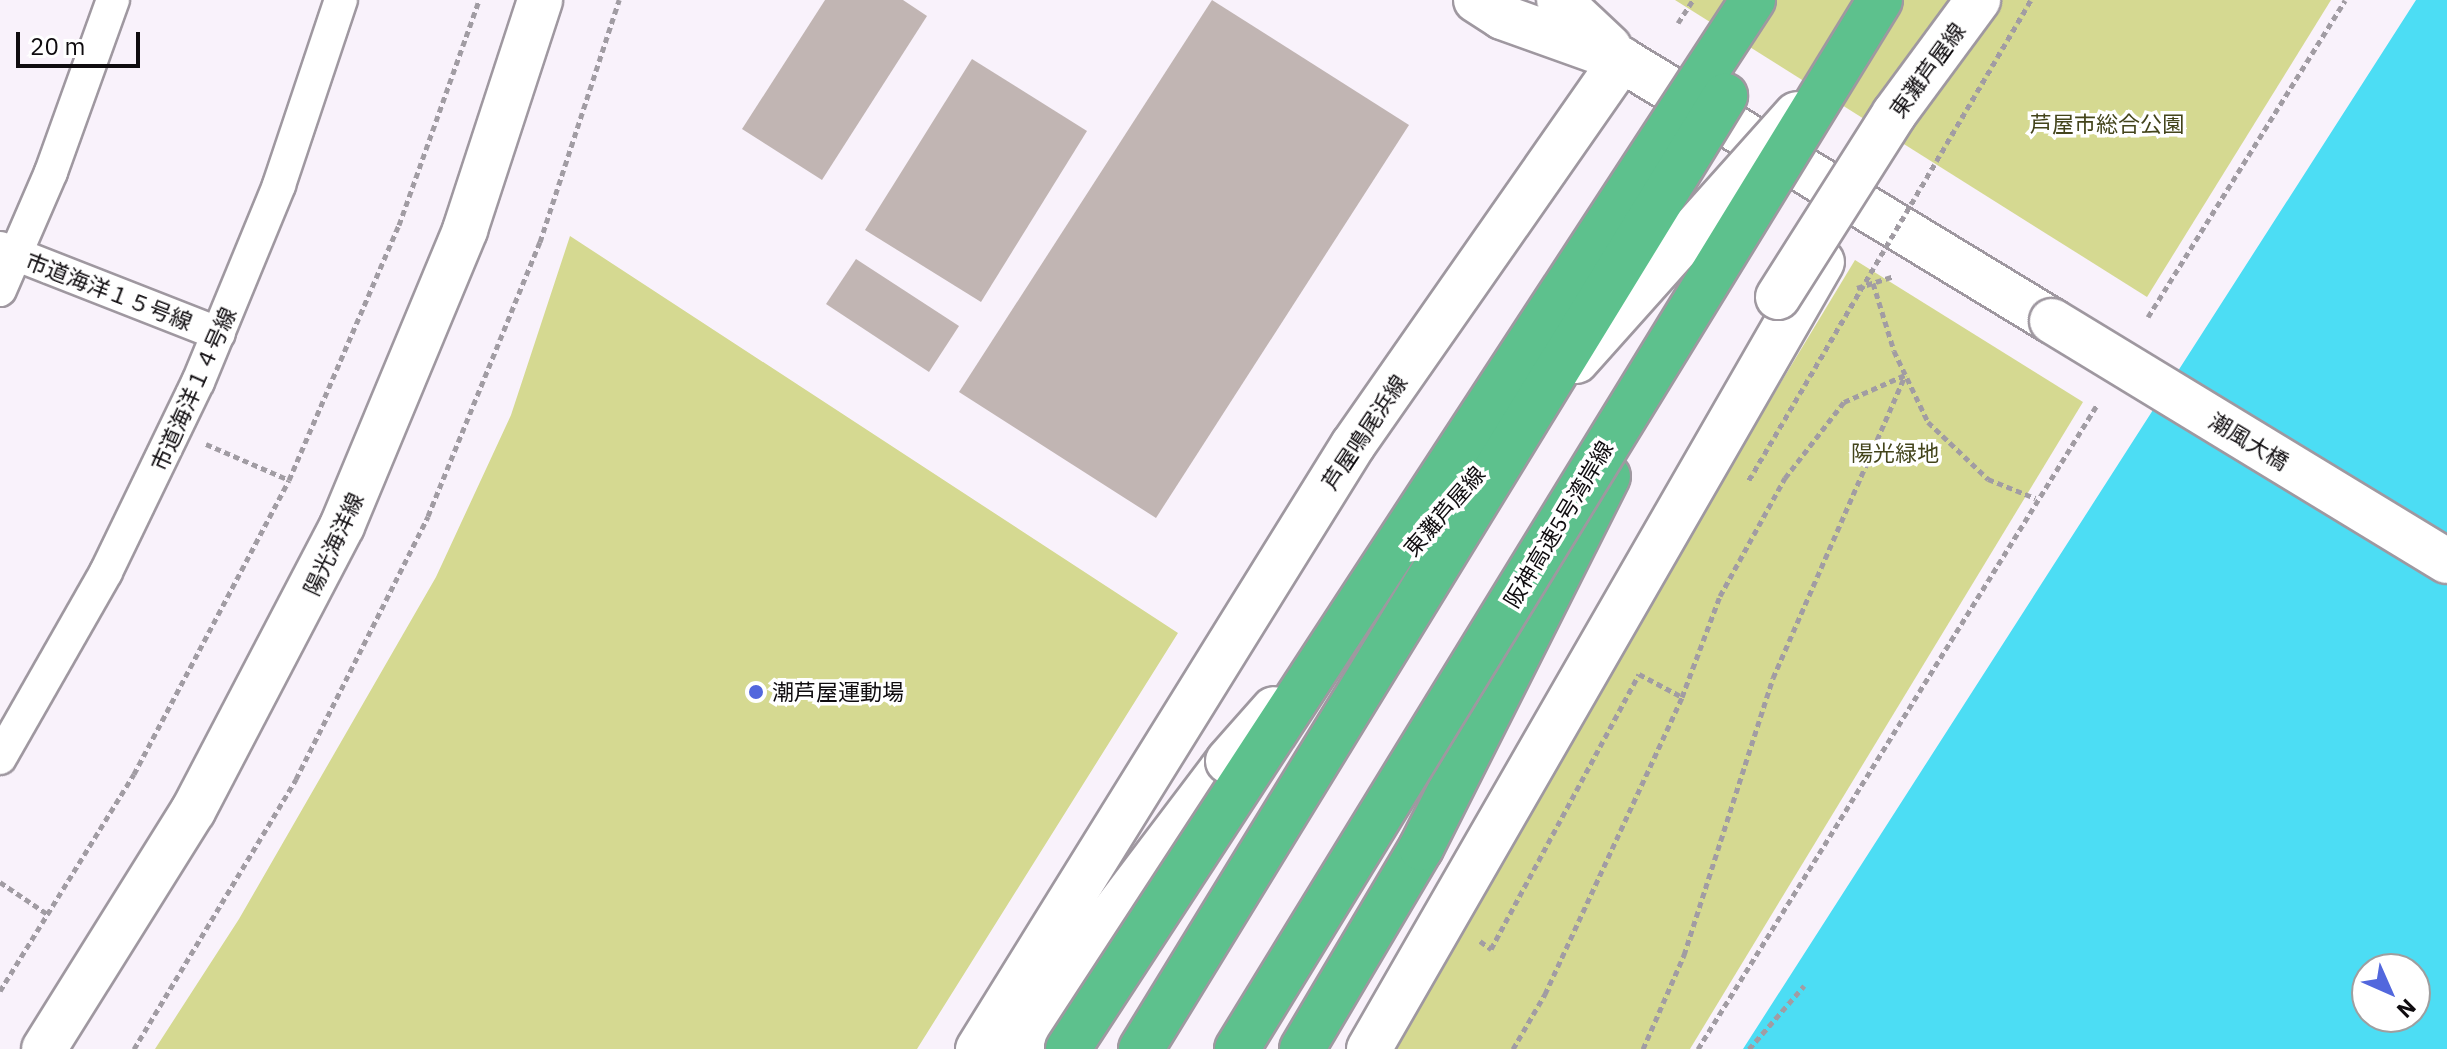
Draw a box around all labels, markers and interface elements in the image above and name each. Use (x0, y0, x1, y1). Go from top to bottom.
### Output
scale bar (20, 16, 144, 66)
street label: 東灘芦屋線 (1884, 18, 1970, 122)
text: 20 m (30, 30, 85, 62)
park label: 芦屋市総合公園 (2030, 111, 2184, 137)
street label: 市道海洋１５号線 (22, 247, 196, 335)
street label: 市道海洋１４号線 (145, 303, 241, 475)
street label: 芦屋鳴尾浜線 (1316, 370, 1412, 494)
street label: 潮風大橋 (2204, 407, 2294, 475)
street label: 阪神高速5号湾岸線 (1498, 436, 1618, 612)
park label: 陽光緑地 (1851, 440, 1939, 466)
street label: 東灘芦屋線 (1398, 461, 1490, 561)
street label: 陽光海洋線 (298, 489, 368, 599)
place label: 潮芦屋運動場 (772, 679, 904, 705)
marker: 潮芦屋運動場 (747, 683, 765, 701)
north arrow (2351, 953, 2431, 1033)
text: N (2391, 993, 2423, 1025)

